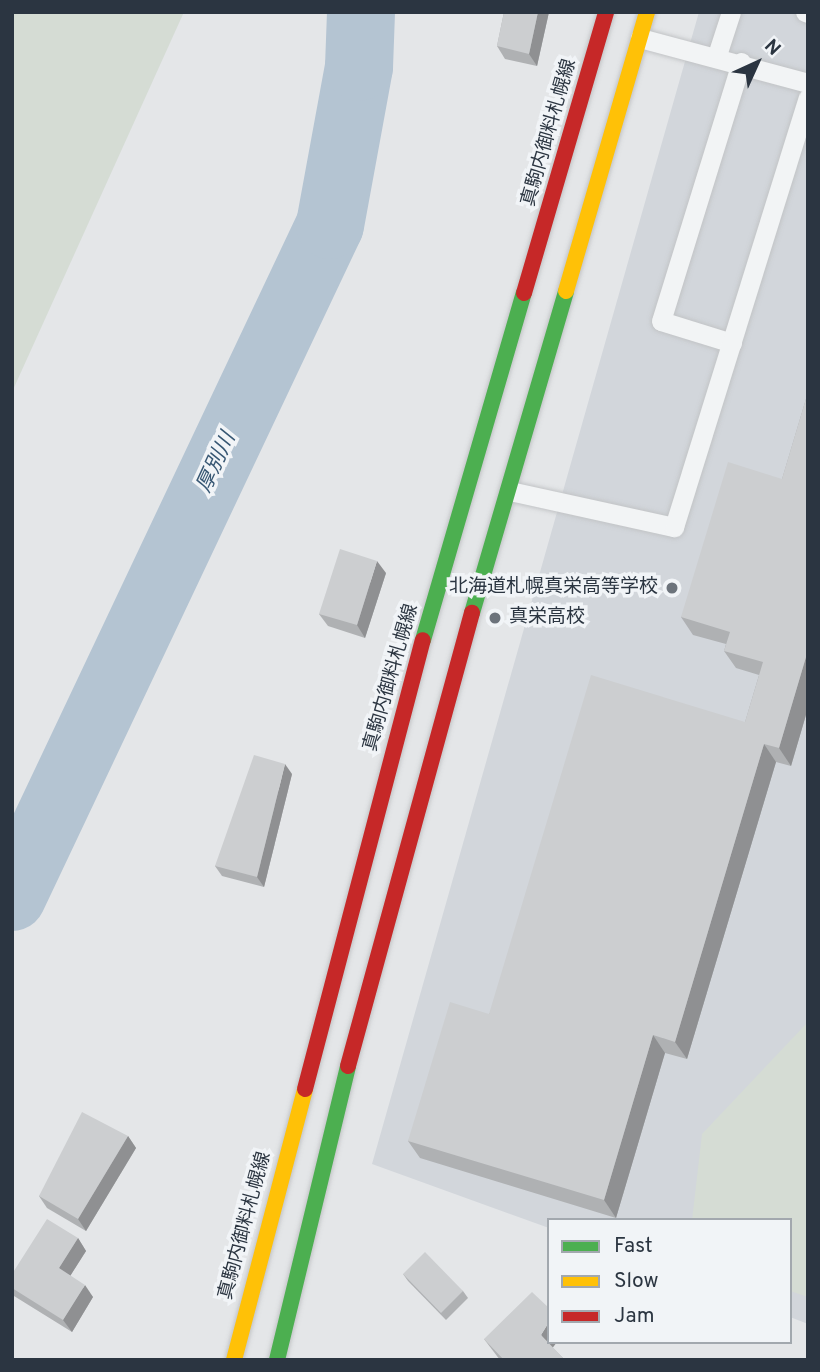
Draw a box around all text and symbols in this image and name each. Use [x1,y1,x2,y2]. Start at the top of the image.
north arrow [722,28,792,98]
text: N [759,35,785,61]
street label: 真駒内御料札幌線 [518,57,582,209]
water label: 厚別川 [192,429,242,497]
place label: 北海道札幌真栄高等学校 [449,577,658,599]
marker: 北海道札幌真栄高等学校 [664,580,680,596]
street label: 真駒内御料札幌線 [360,602,424,754]
place label: 真栄高校 [509,607,585,629]
marker: 真栄高校 [487,610,503,626]
street label: 真駒内御料札幌線 [215,1150,277,1302]
legend [547,1218,792,1344]
text: Fast [614,1233,653,1260]
text: Slow [614,1268,659,1295]
text: Jam [614,1303,655,1330]

